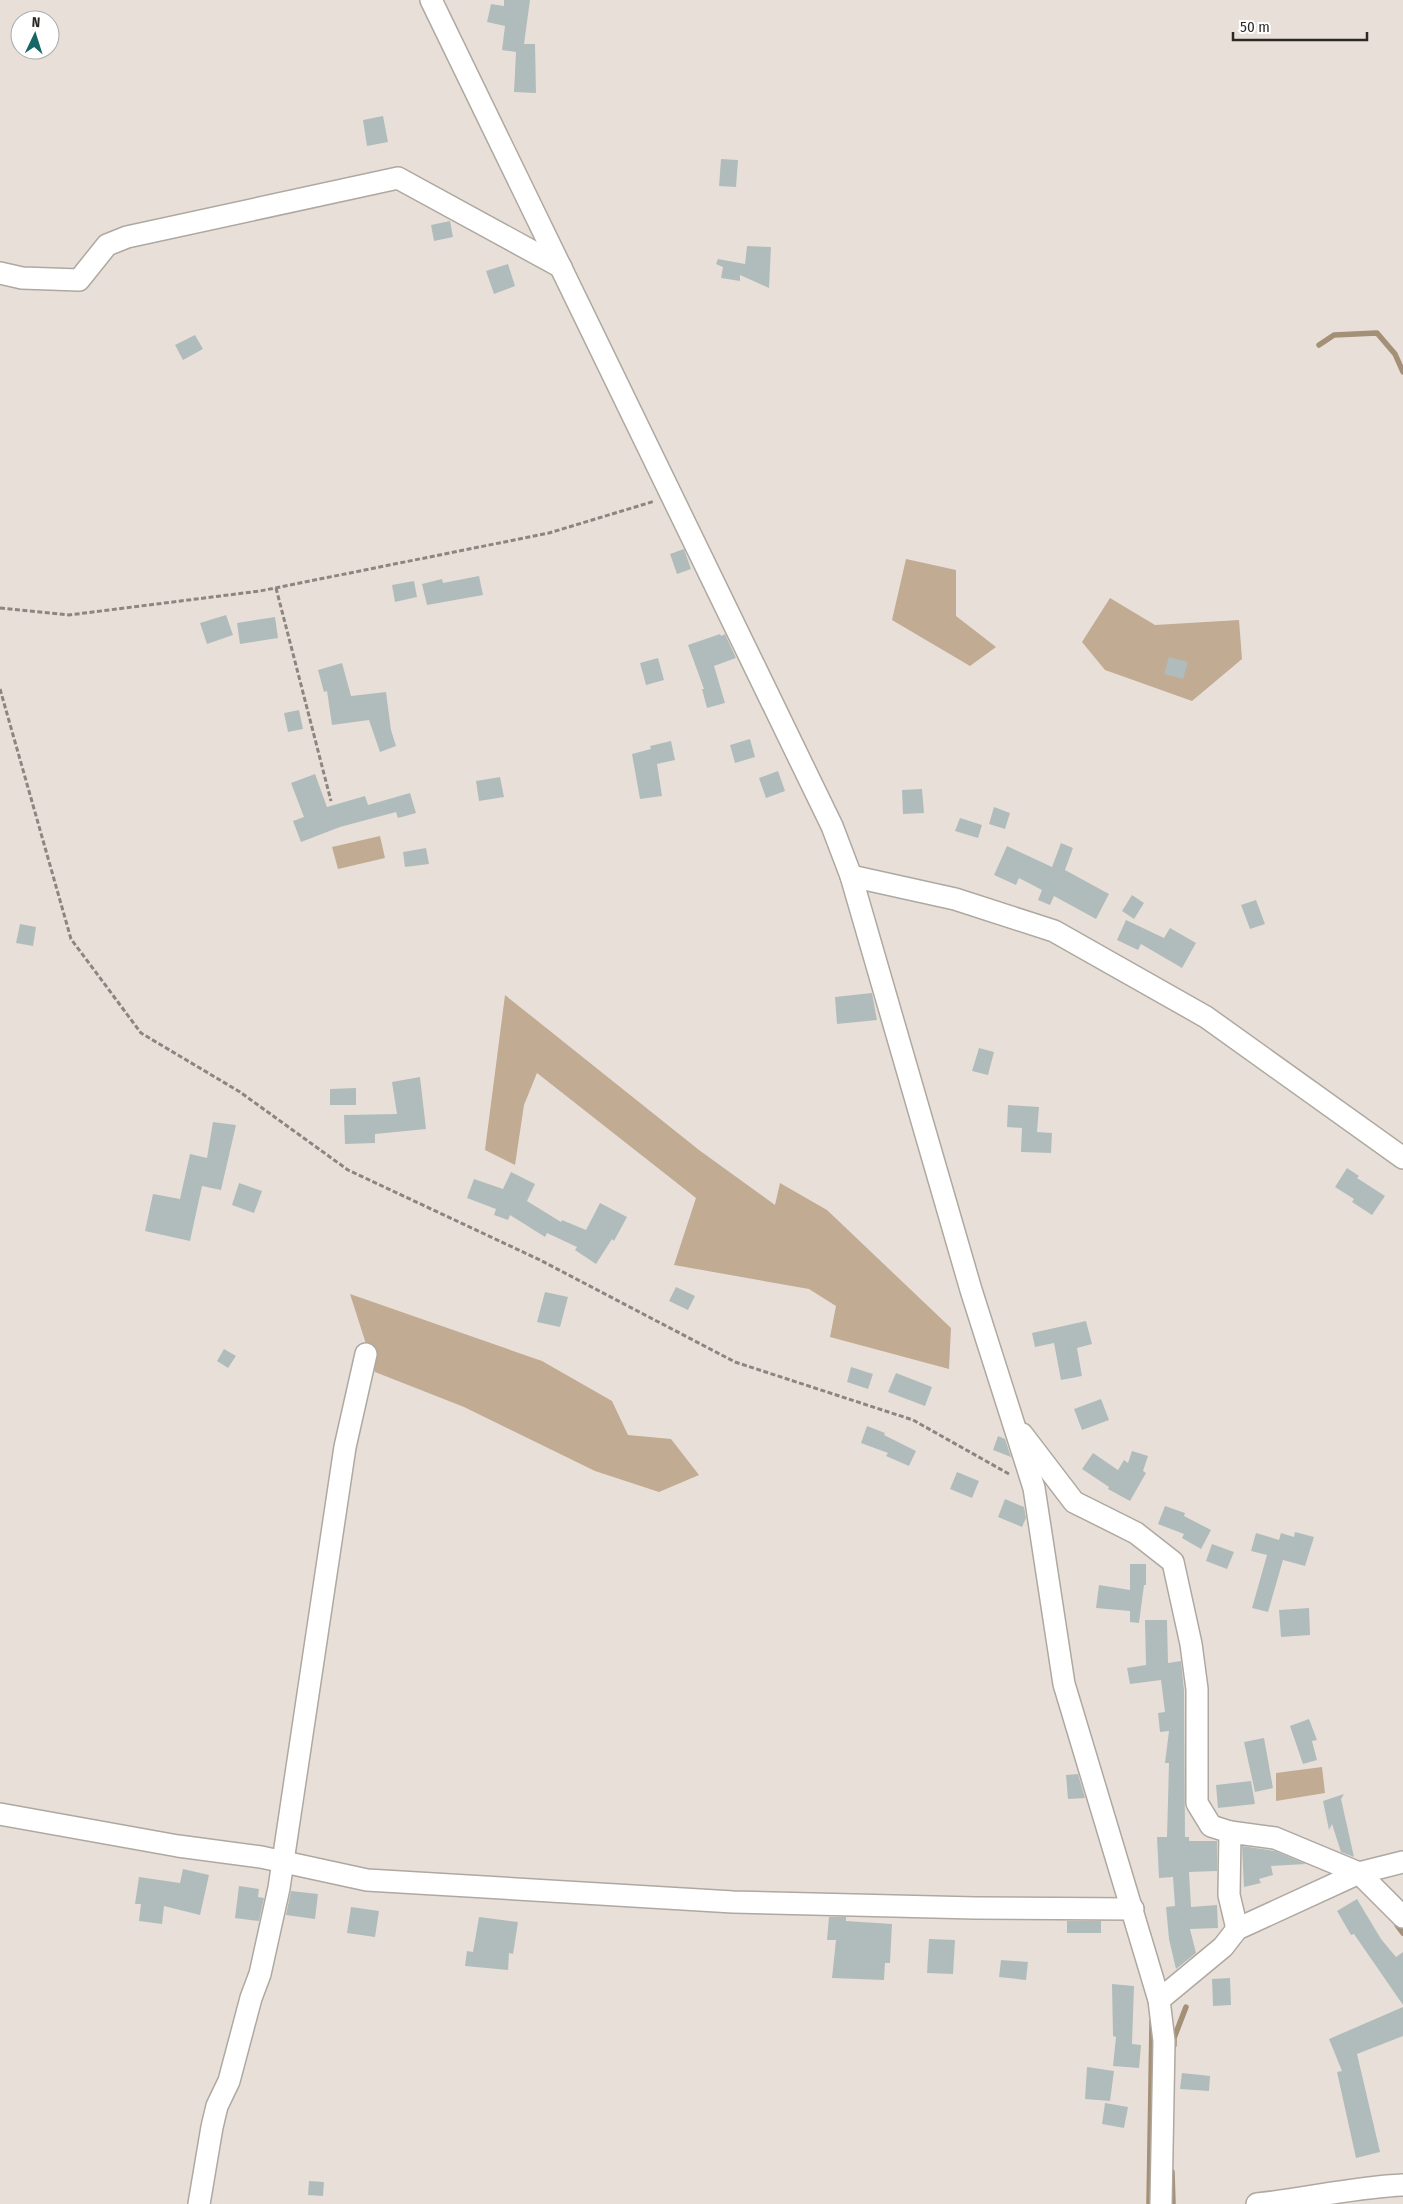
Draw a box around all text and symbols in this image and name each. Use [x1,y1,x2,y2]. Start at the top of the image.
north arrow [10,10,60,60]
scale bar [1233,10,1367,42]
text: N [31,14,41,31]
text: 50 m [1240,18,1270,36]

